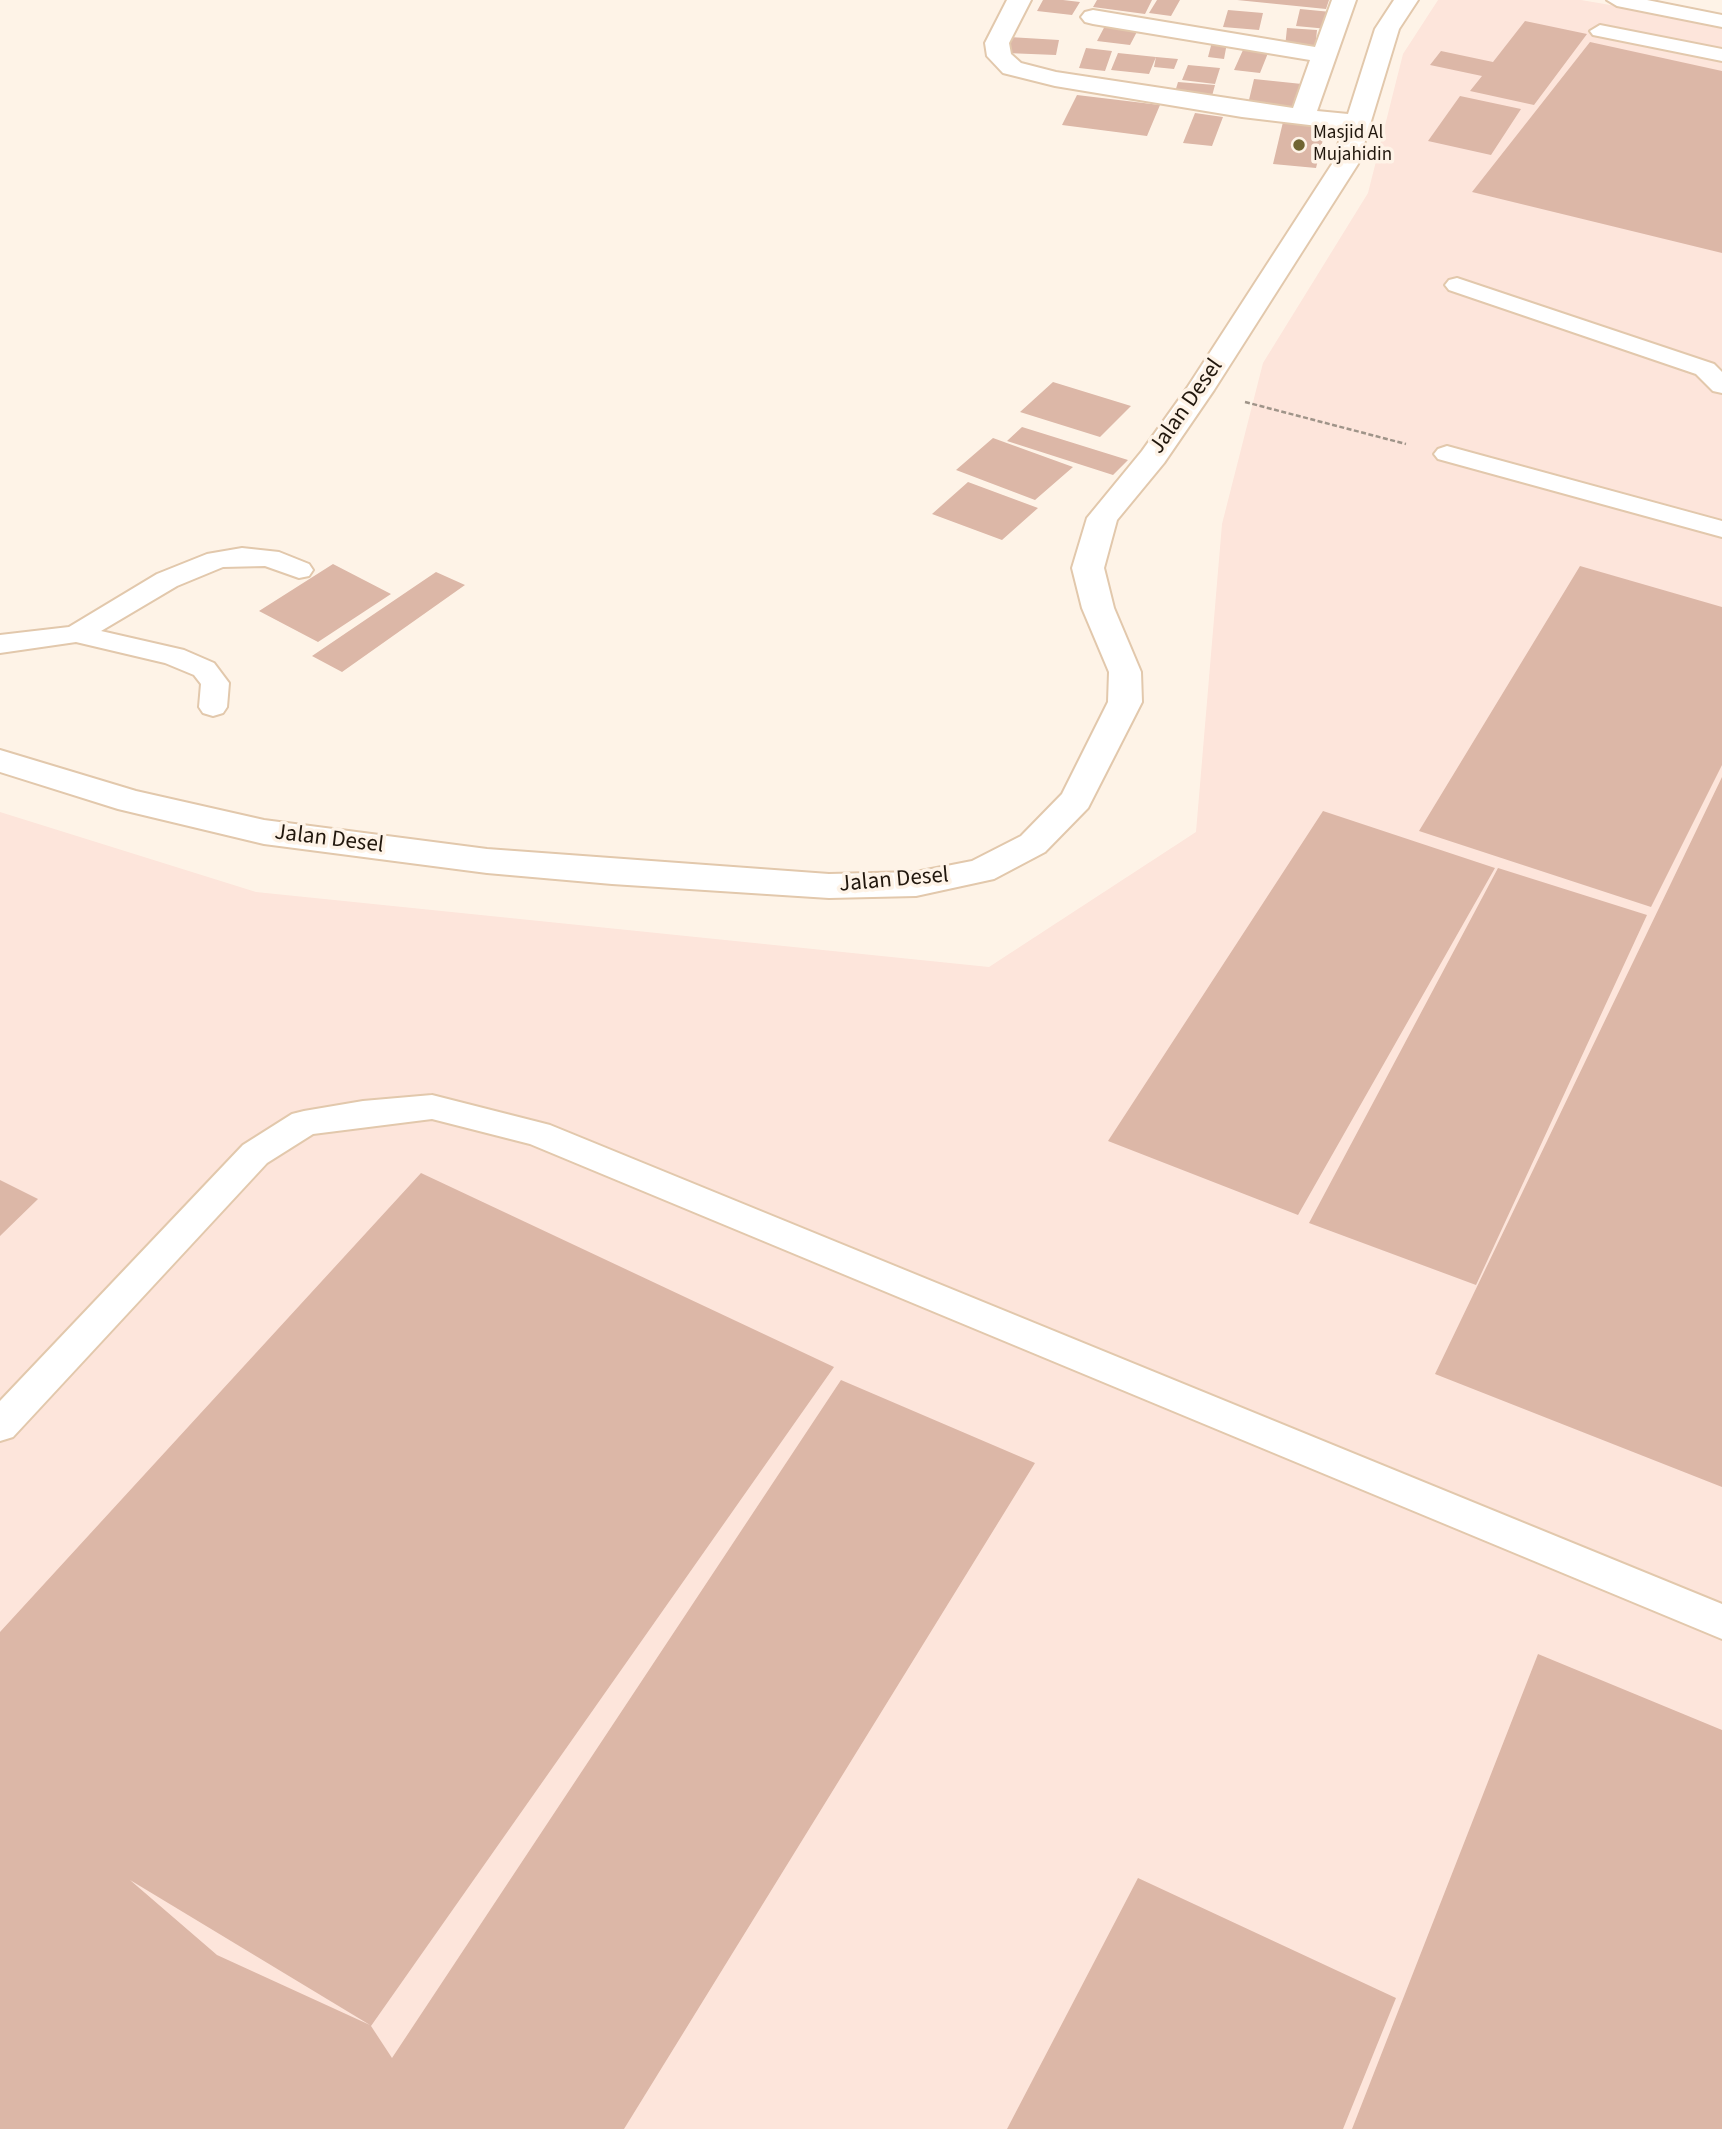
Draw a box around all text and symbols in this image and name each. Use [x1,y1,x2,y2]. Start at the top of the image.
place label: Masjid Al Mujahidin [1313,123,1392,167]
marker: Masjid Al Mujahidin [1291,137,1307,153]
street label: Jalan Desel [1144,354,1230,460]
street label: Jalan Desel [273,820,385,860]
street label: Jalan Desel [838,862,950,900]

